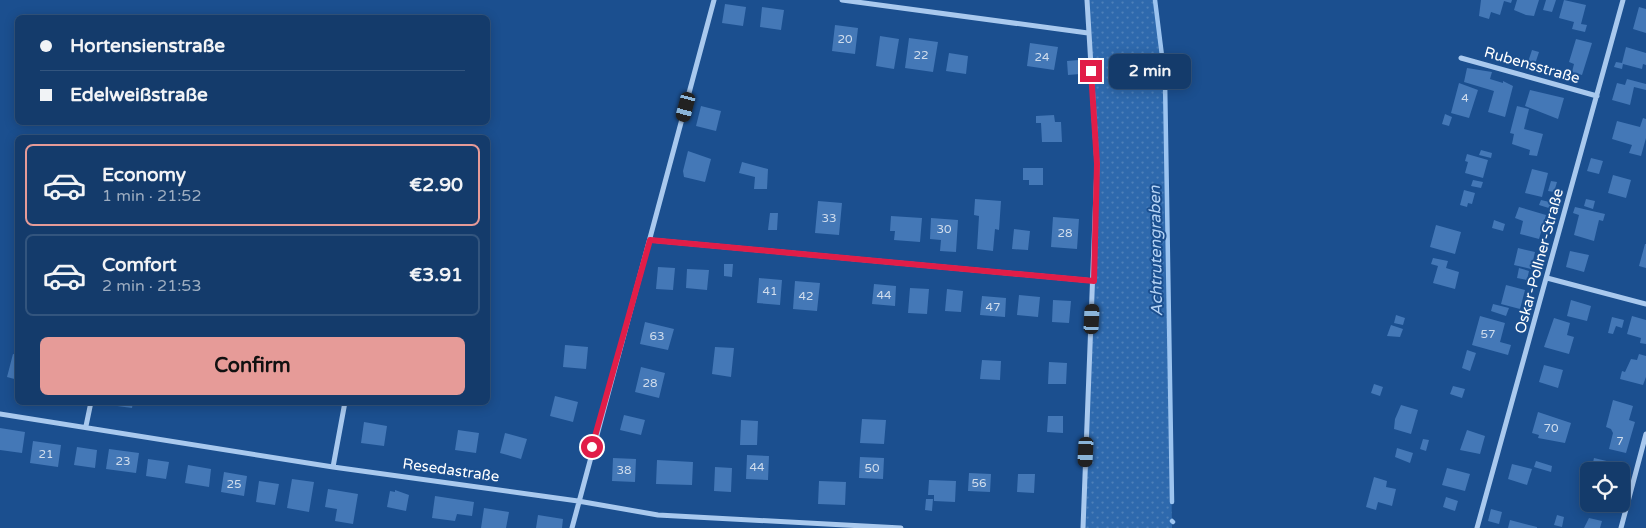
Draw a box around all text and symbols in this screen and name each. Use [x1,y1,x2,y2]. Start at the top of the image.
house number: 20 [837,32,853,46]
text: Hortensienstraße [70,35,225,57]
street label: Rubensstraße [1482,43,1582,87]
house number: 22 [913,48,929,62]
house number: 24 [1034,50,1050,64]
callout: 2 min [1108,54,1191,88]
route end [1080,60,1102,82]
text: 2 min [1129,61,1171,81]
text: Edelweißstraße [70,84,208,106]
car [674,91,697,123]
house number: 4 [1461,91,1469,105]
icon: car [42,163,87,208]
text: Economy [102,164,186,186]
text: €2.90 [409,174,463,196]
water label: Achtrutengraben [1145,184,1167,317]
text: 1 min · 21:52 [102,186,201,206]
street label: Oskar-Pollner-Straße [1511,186,1567,336]
house number: 33 [821,211,837,225]
house number: 30 [936,222,952,236]
house number: 28 [1057,226,1073,240]
icon: car [42,253,87,298]
text: Comfort [102,254,176,276]
text: €3.91 [409,264,463,286]
text: 2 min · 21:53 [102,276,201,296]
house number: 41 [762,284,778,298]
house number: 44 [876,288,892,302]
house number: 42 [798,289,814,303]
house number: 47 [985,300,1001,314]
car [1083,304,1100,334]
house number: 57 [1480,327,1496,341]
house number: 63 [649,329,665,343]
button: Confirm [40,337,465,395]
house number: 28 [642,376,658,390]
house number: 70 [1543,421,1559,435]
house number: 7 [1616,434,1624,448]
route start [581,436,603,458]
car [1077,437,1094,467]
house number: 21 [38,447,54,461]
house number: 23 [115,454,131,468]
street label: Resedastraße [402,454,500,486]
house number: 44 [749,460,765,474]
house number: 50 [864,461,880,475]
map controls [1580,462,1630,512]
button: locate [1580,462,1630,512]
house number: 38 [616,463,632,477]
house number: 56 [971,476,987,490]
house number: 25 [226,477,242,491]

